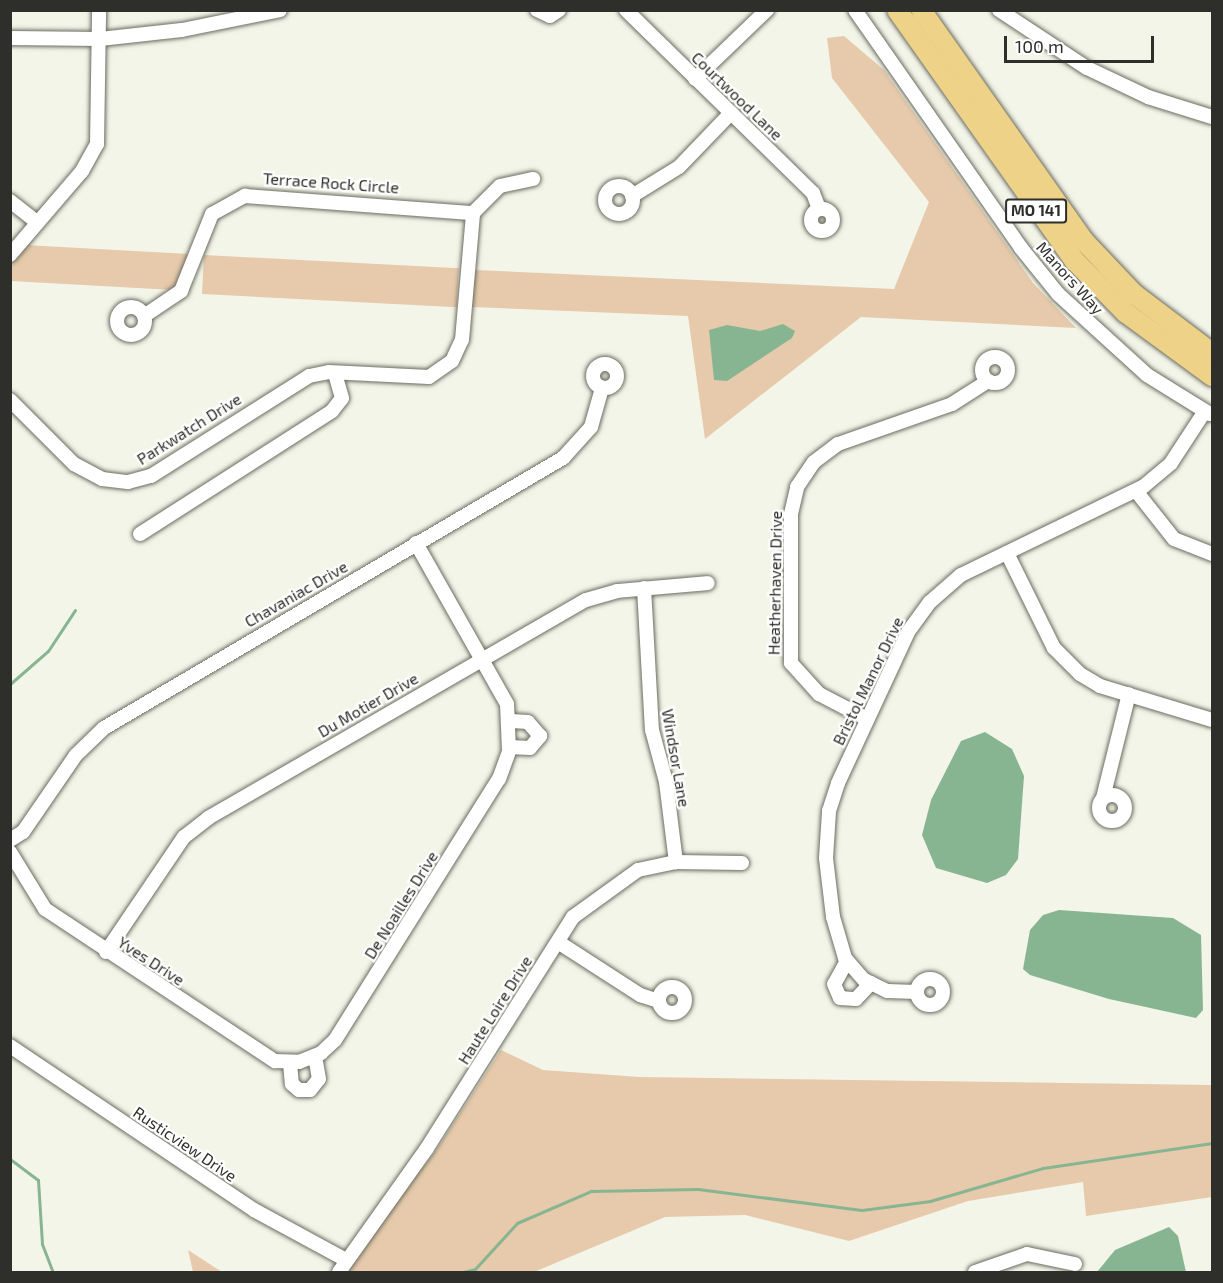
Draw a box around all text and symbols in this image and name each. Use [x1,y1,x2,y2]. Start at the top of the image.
scale bar [1007,24,1157,62]
text: 100 m [1015,35,1064,57]
street label: Courtwood Lane [688,48,786,144]
street label: Terrace Rock Circle [262,169,400,197]
road number: MO 141 [1004,199,1068,223]
street label: Manors Way [1032,238,1108,318]
street label: Parkwatch Drive [133,389,245,469]
street label: Heatherhaven Drive [764,511,786,655]
street label: Chavaniac Drive [241,557,351,631]
street label: Bristol Manor Drive [828,613,908,749]
street label: Du Motier Drive [314,668,422,742]
street label: Windsor Lane [658,707,694,809]
street label: De Noailles Drive [360,847,442,963]
street label: Yves Drive [114,932,188,990]
street label: Haute Loire Drive [454,952,536,1068]
street label: Rusticview Drive [130,1102,240,1186]

